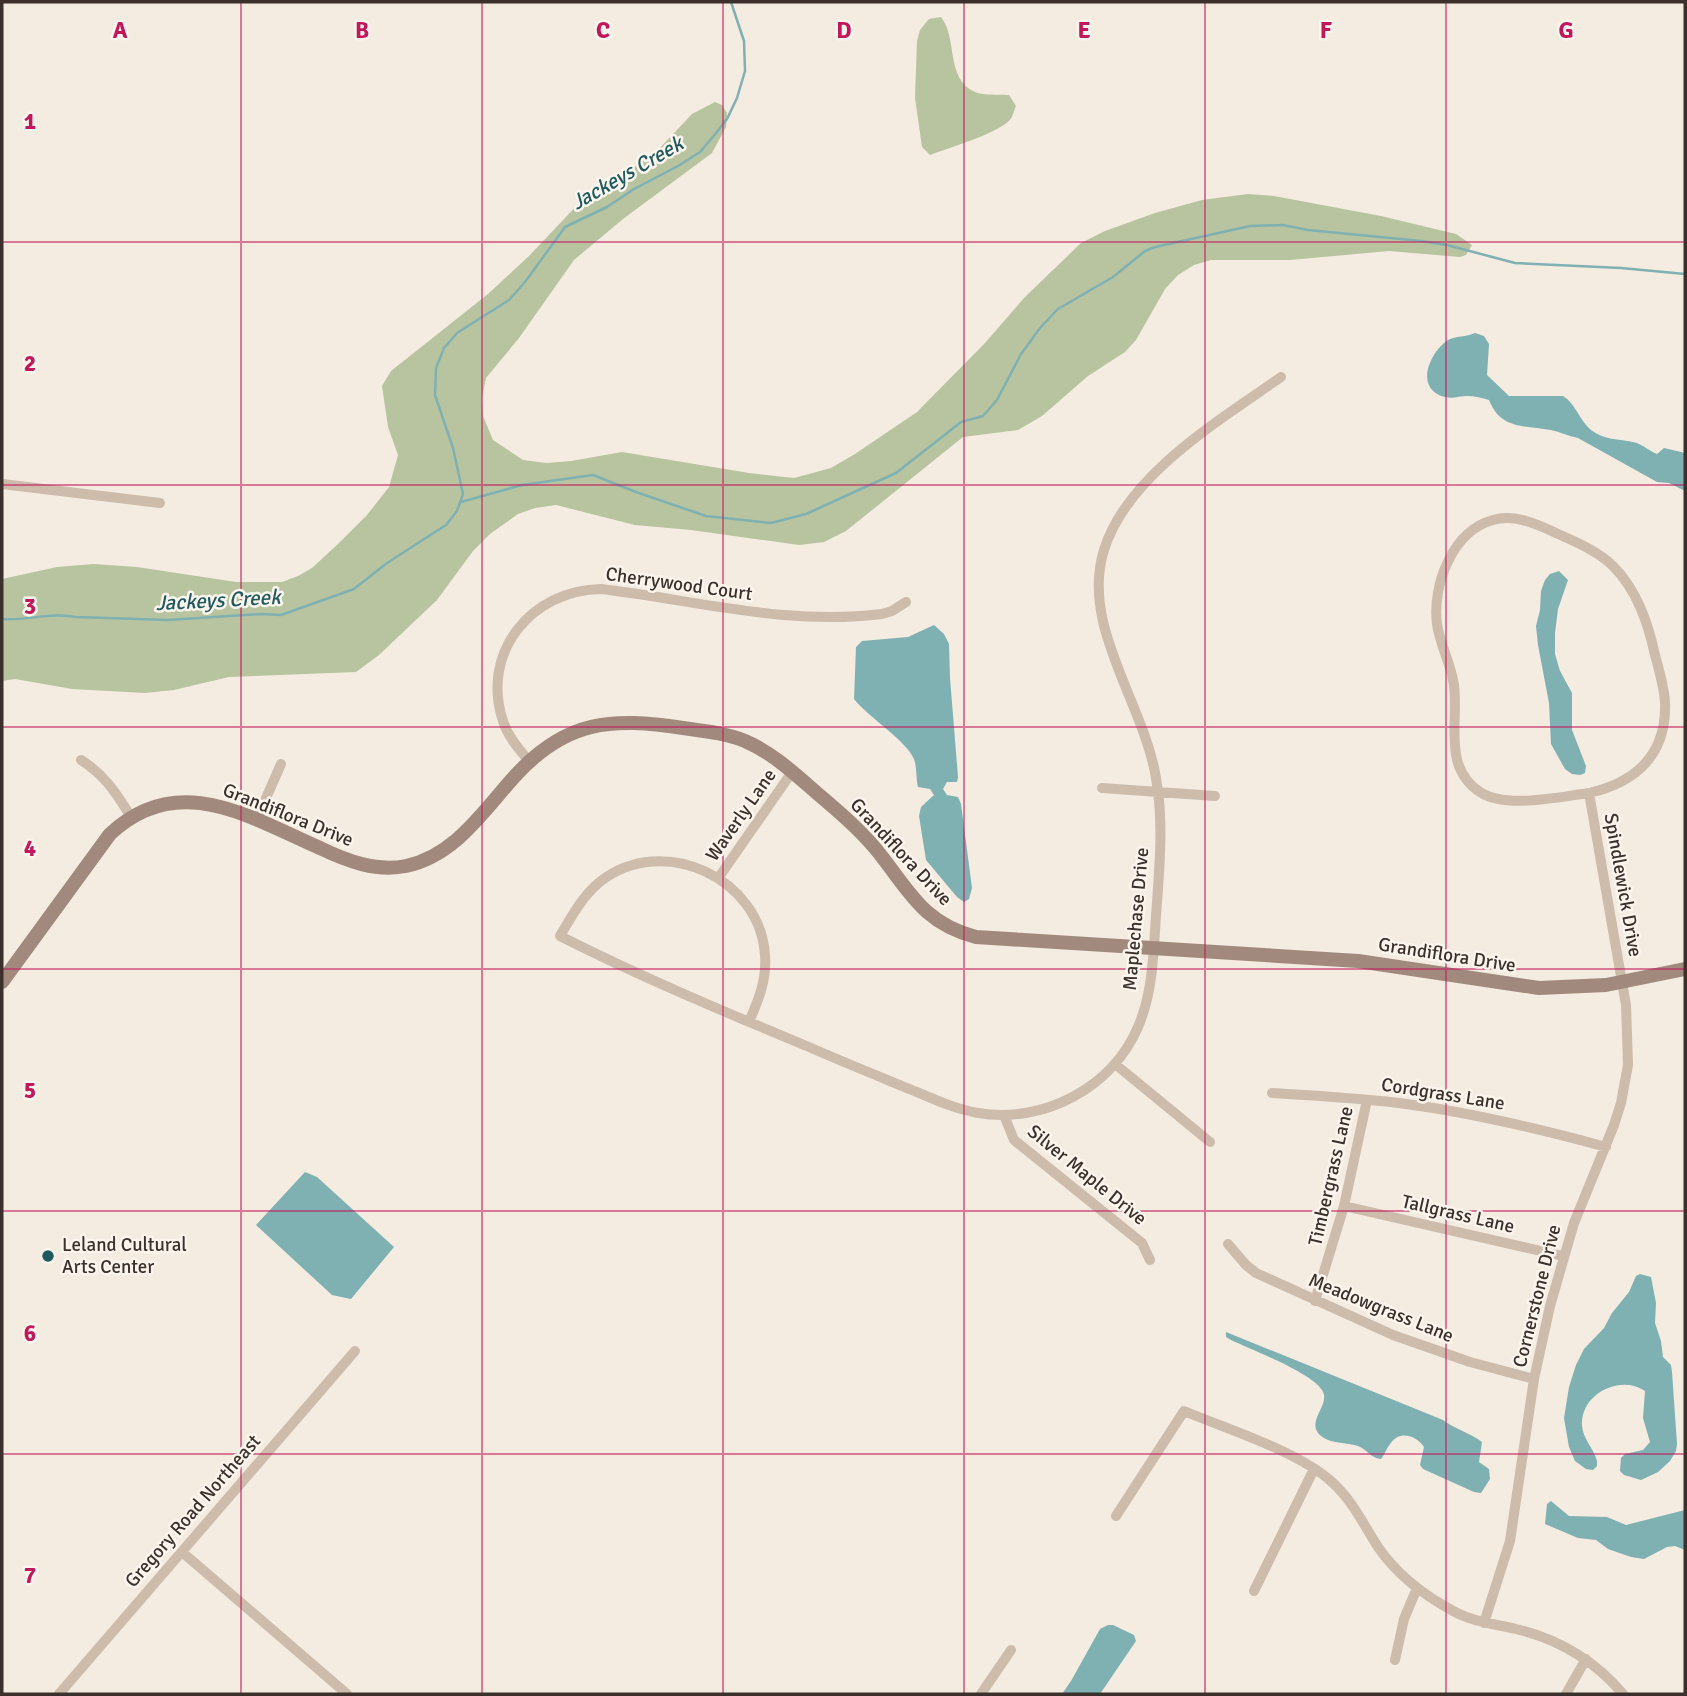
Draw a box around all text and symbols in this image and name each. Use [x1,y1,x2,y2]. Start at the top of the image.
text: A [113,16,128,45]
text: B [355,16,369,45]
text: C [596,16,610,45]
text: D [836,16,852,45]
text: E [1077,16,1091,45]
text: F [1320,16,1332,45]
text: G [1558,16,1574,45]
text: 1 [24,107,36,136]
water label: Jackeys Creek [566,129,690,215]
text: 2 [24,349,36,378]
street label: Cherrywood Court [604,562,754,606]
water label: Jackeys Creek [155,584,284,616]
text: 3 [24,592,36,621]
street label: Waverly Lane [700,764,782,866]
street label: Grandiflora Drive [219,778,357,852]
street label: Grandiflora Drive [845,793,957,911]
street label: Spindlewick Drive [1599,811,1647,959]
text: 4 [24,834,36,863]
street label: Maplechase Drive [1118,847,1154,991]
street label: Grandiflora Drive [1377,932,1517,978]
street label: Cordgrass Lane [1380,1072,1506,1116]
text: 5 [24,1076,36,1105]
street label: Timbergrass Lane [1303,1104,1359,1248]
street label: Silver Maple Drive [1022,1119,1152,1231]
street label: Tallgrass Lane [1399,1189,1517,1239]
street label: Cornerstone Drive [1508,1222,1566,1370]
place label: Leland Cultural Arts Center [62,1233,187,1279]
marker: Leland Cultural Arts Center [40,1248,56,1264]
street label: Meadowgrass Lane [1305,1268,1457,1348]
text: 6 [24,1319,36,1348]
street label: Gregory Road Northeast [120,1429,266,1592]
text: 7 [24,1561,36,1590]

